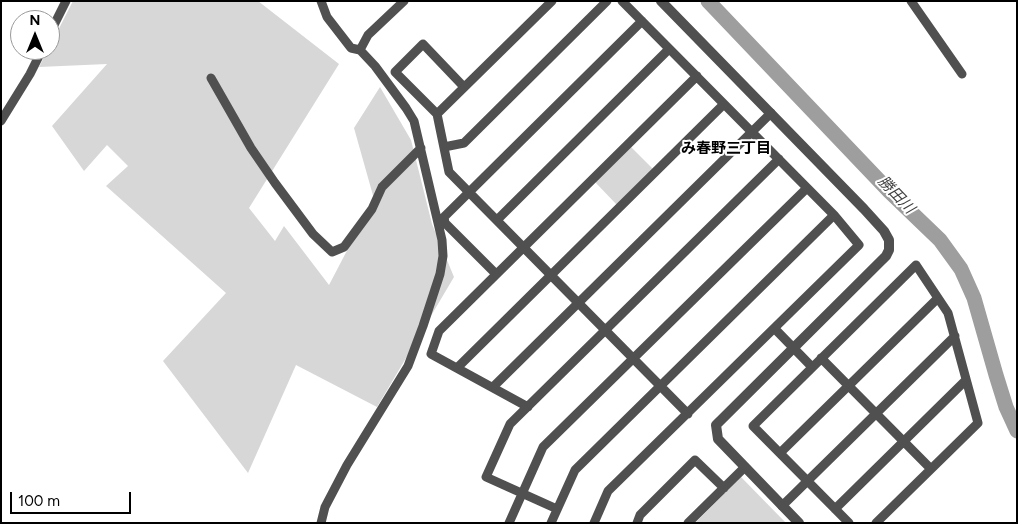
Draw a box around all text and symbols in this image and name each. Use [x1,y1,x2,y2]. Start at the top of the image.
north arrow [10,10,60,60]
text: N [30,12,40,29]
district label: み春野三丁目 [681,140,771,158]
water label: 勝田川 [874,173,918,217]
scale bar [12,482,134,514]
text: 100 m [18,492,60,510]

